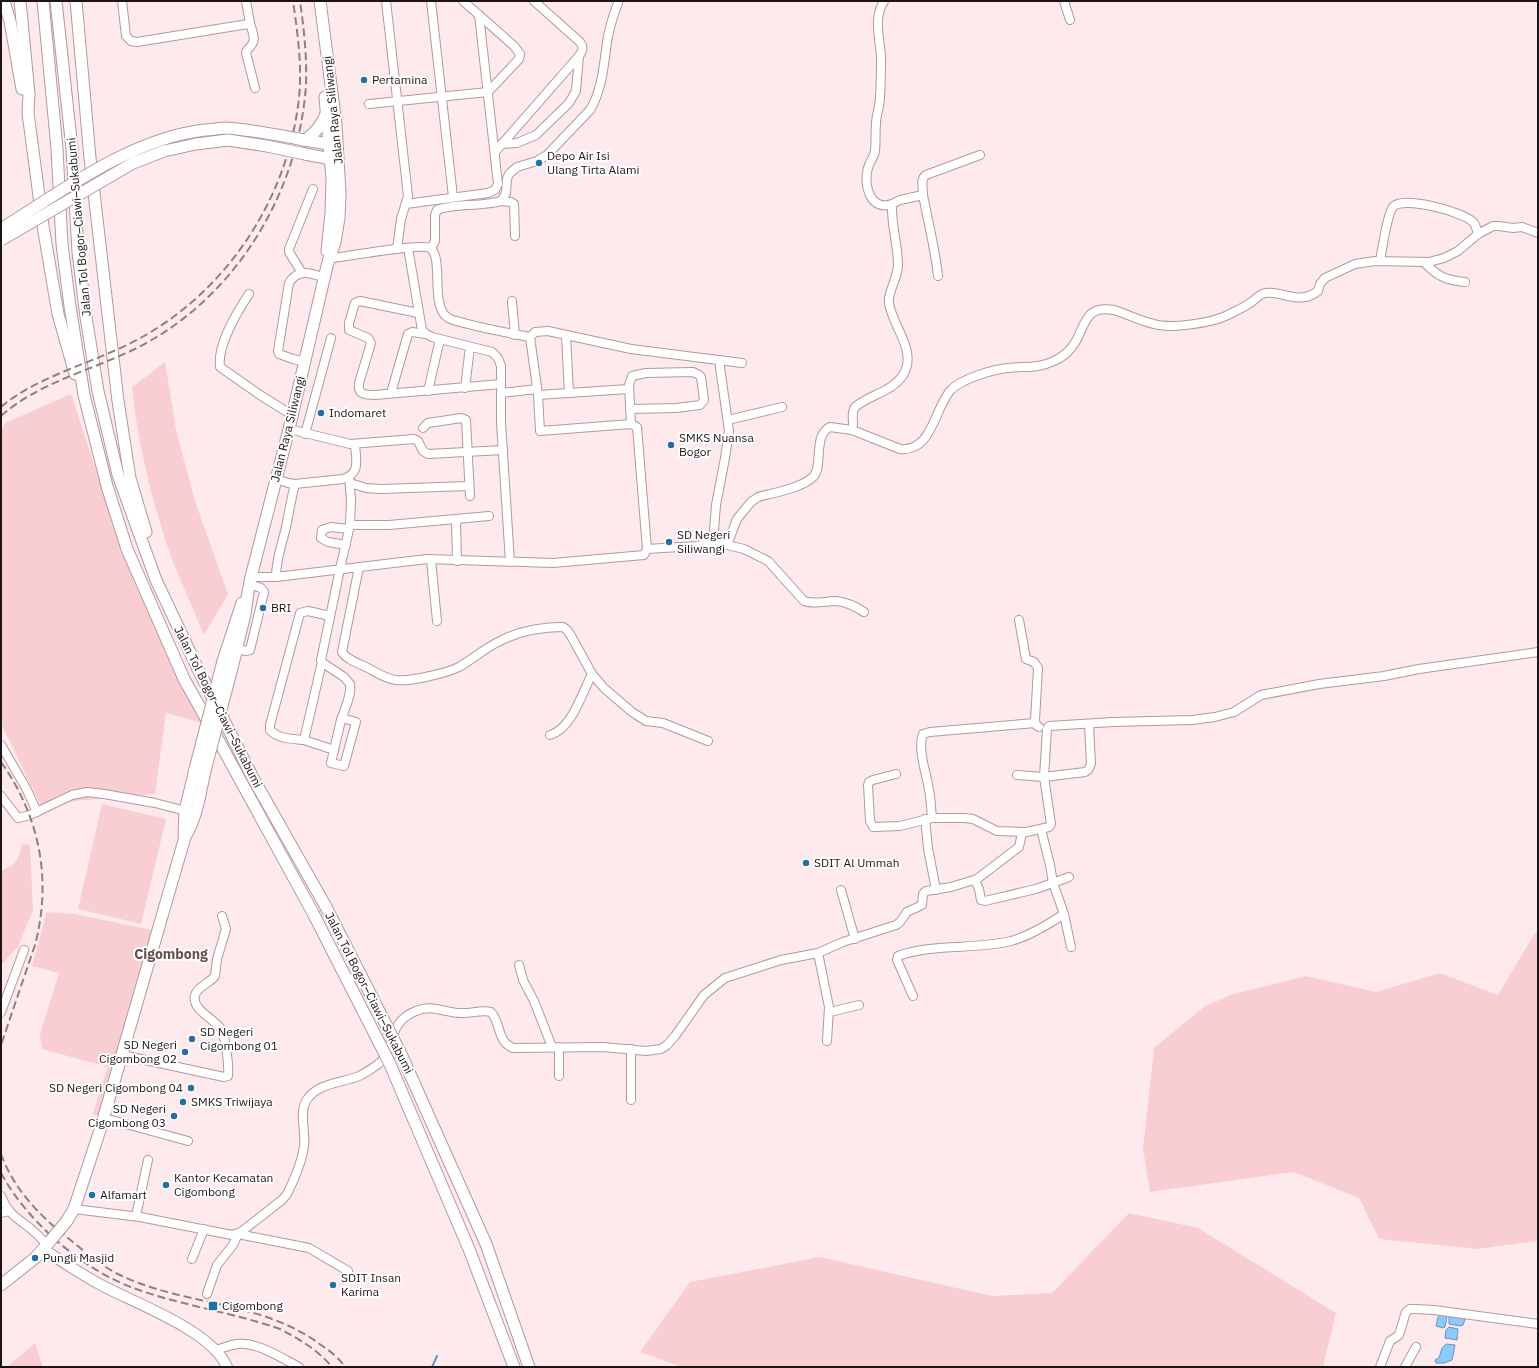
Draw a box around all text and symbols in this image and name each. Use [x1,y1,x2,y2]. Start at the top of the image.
street label: Jalan Raya Siliwangi [319,55,346,165]
place label: Pertamina [372,72,428,87]
marker: Pertamina [359,75,369,85]
street label: Jalan Tol Bogor–Ciawi–Sukabumi [63,137,94,317]
place label: Depo Air Isi Ulang Tirta Alami [547,148,639,177]
marker: Depo Air Isi Ulang Tirta Alami [534,158,544,168]
street label: Jalan Raya Siliwangi [267,374,308,483]
place label: Indomaret [329,405,386,420]
marker: Indomaret [316,408,326,418]
place label: SMKS Nuansa Bogor [679,430,754,459]
marker: SMKS Nuansa Bogor [666,440,676,450]
place label: SD Negeri Siliwangi [677,527,730,556]
marker: SD Negeri Siliwangi [664,537,674,547]
place label: BRI [271,600,292,615]
marker: BRI [258,603,268,613]
street label: Jalan Tol Bogor–Ciawi–Sukabumi [171,624,266,790]
place label: SDIT Al Ummah [814,855,900,870]
marker: SDIT Al Ummah [801,858,811,868]
street label: Jalan Tol Bogor–Ciawi–Sukabumi [322,910,417,1076]
district label: Cigombong [134,945,208,963]
place label: SD Negeri Cigombong 01 [200,1024,278,1053]
marker: SD Negeri Cigombong 01 [187,1034,197,1044]
place label: SD Negeri Cigombong 02 [99,1037,177,1066]
marker: SD Negeri Cigombong 02 [180,1047,190,1057]
place label: SD Negeri Cigombong 04 [49,1080,183,1095]
marker: SD Negeri Cigombong 04 [186,1083,196,1093]
place label: SMKS Triwijaya [191,1094,273,1109]
marker: SMKS Triwijaya [178,1097,188,1107]
place label: SD Negeri Cigombong 03 [88,1101,166,1130]
marker: SD Negeri Cigombong 03 [169,1111,179,1121]
place label: Kantor Kecamatan Cigombong [174,1170,273,1199]
marker: Kantor Kecamatan Cigombong [161,1180,171,1190]
place label: Alfamart [100,1187,147,1202]
marker: Alfamart [87,1190,97,1200]
place label: Pungli Masjid [43,1250,114,1265]
marker: Pungli Masjid [30,1253,40,1263]
place label: SDIT Insan Karima [341,1270,401,1299]
marker: SDIT Insan Karima [328,1280,338,1290]
place label: Cigombong [222,1298,283,1313]
marker: Cigombong [207,1300,219,1312]

